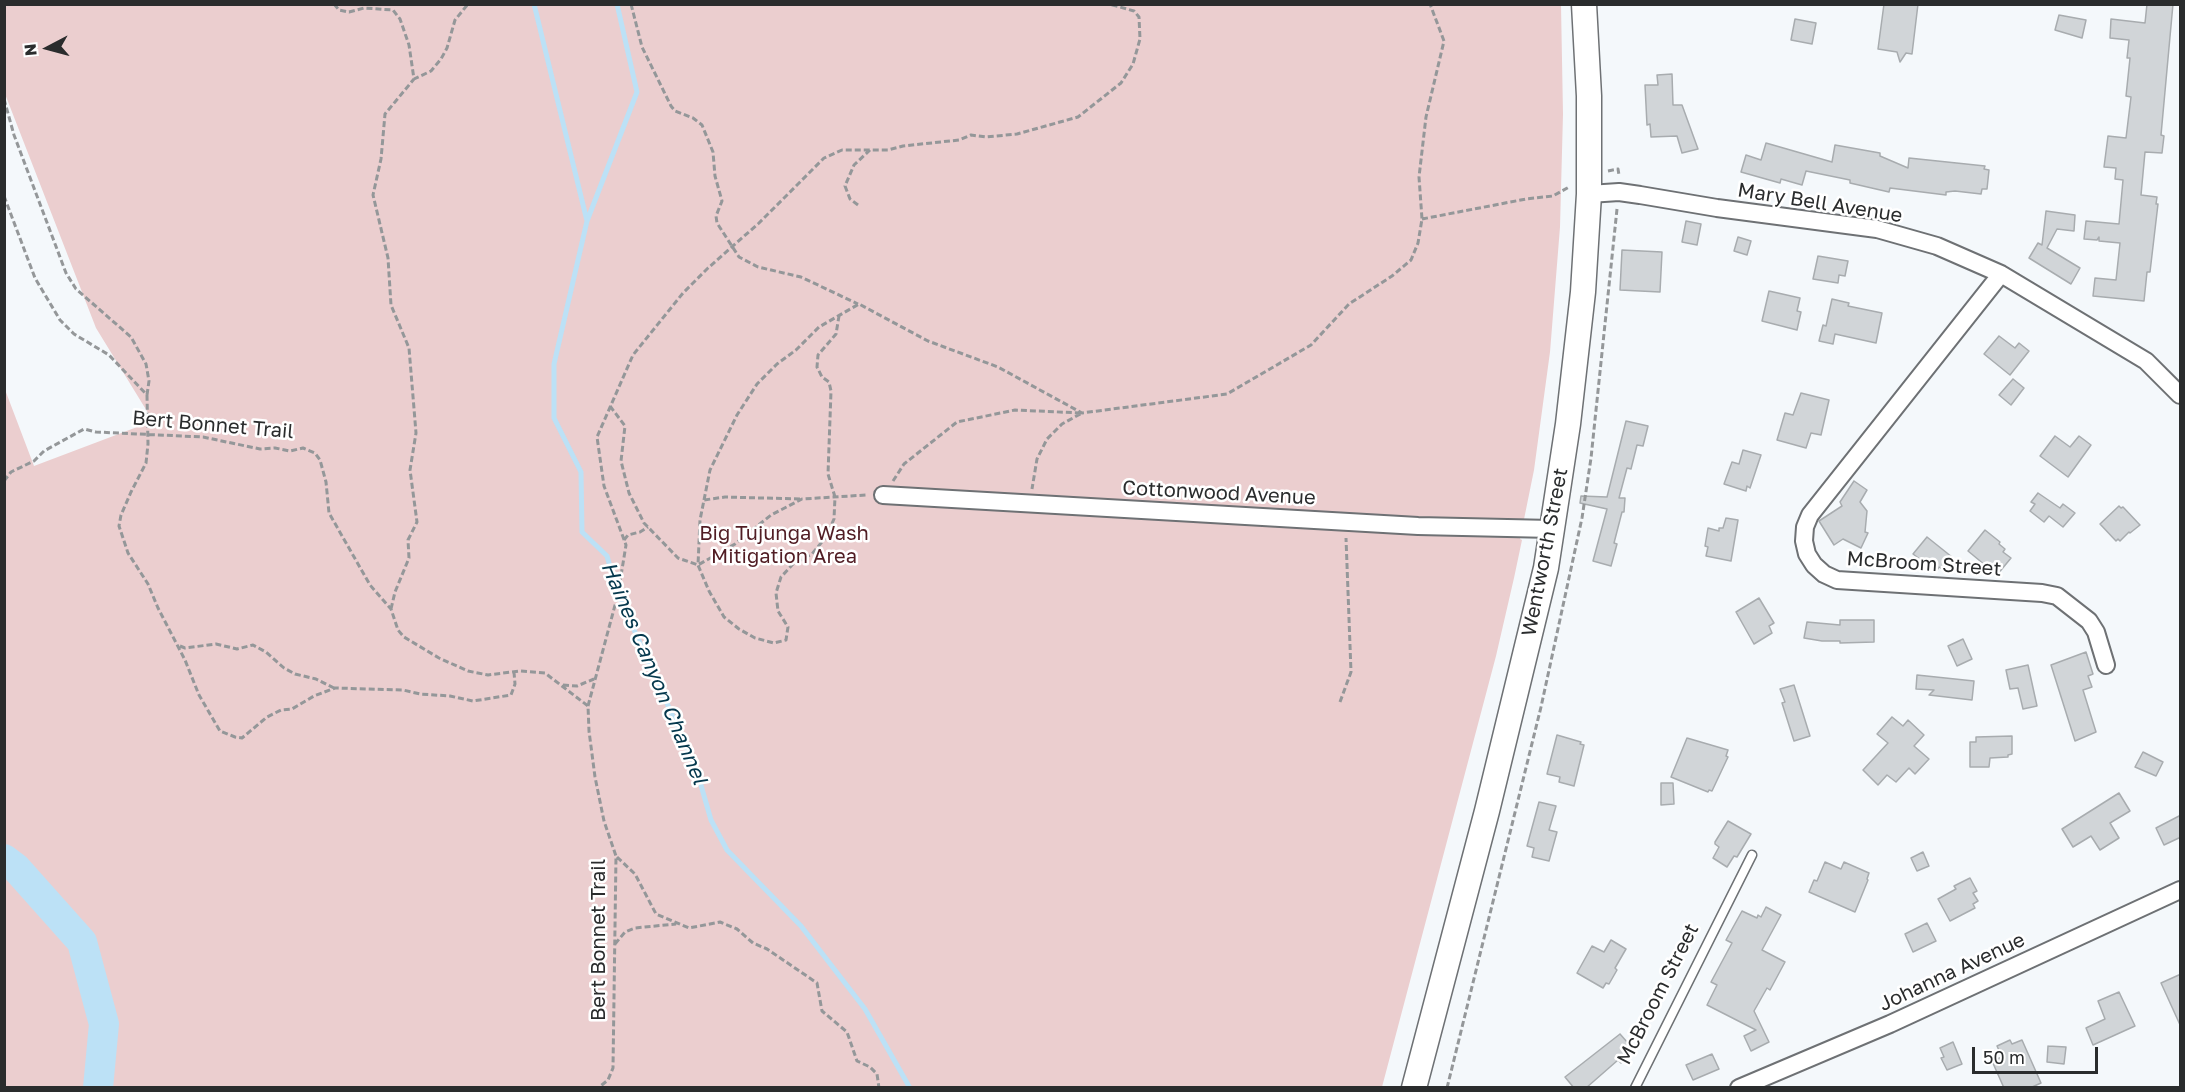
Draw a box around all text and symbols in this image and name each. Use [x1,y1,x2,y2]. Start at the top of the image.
north arrow [18,18,78,78]
text: N [20,43,41,57]
street label: Mary Bell Avenue [1736,178,1904,228]
street label: Bert Bonnet Trail [131,406,295,444]
street label: Wentworth Street [1517,466,1573,638]
street label: Cottonwood Avenue [1122,476,1316,510]
park label: Big Tujunga Wash Mitigation Area [699,522,869,569]
street label: McBroom Street [1846,547,2002,581]
water label: Haines Canyon Channel [596,558,712,788]
street label: Bert Bonnet Trail [587,859,611,1021]
street label: McBroom Street [1612,919,1704,1069]
street label: Johanna Avenue [1875,928,2029,1016]
scale bar [1975,1035,2101,1073]
text: 50 m [1983,1046,2025,1068]

